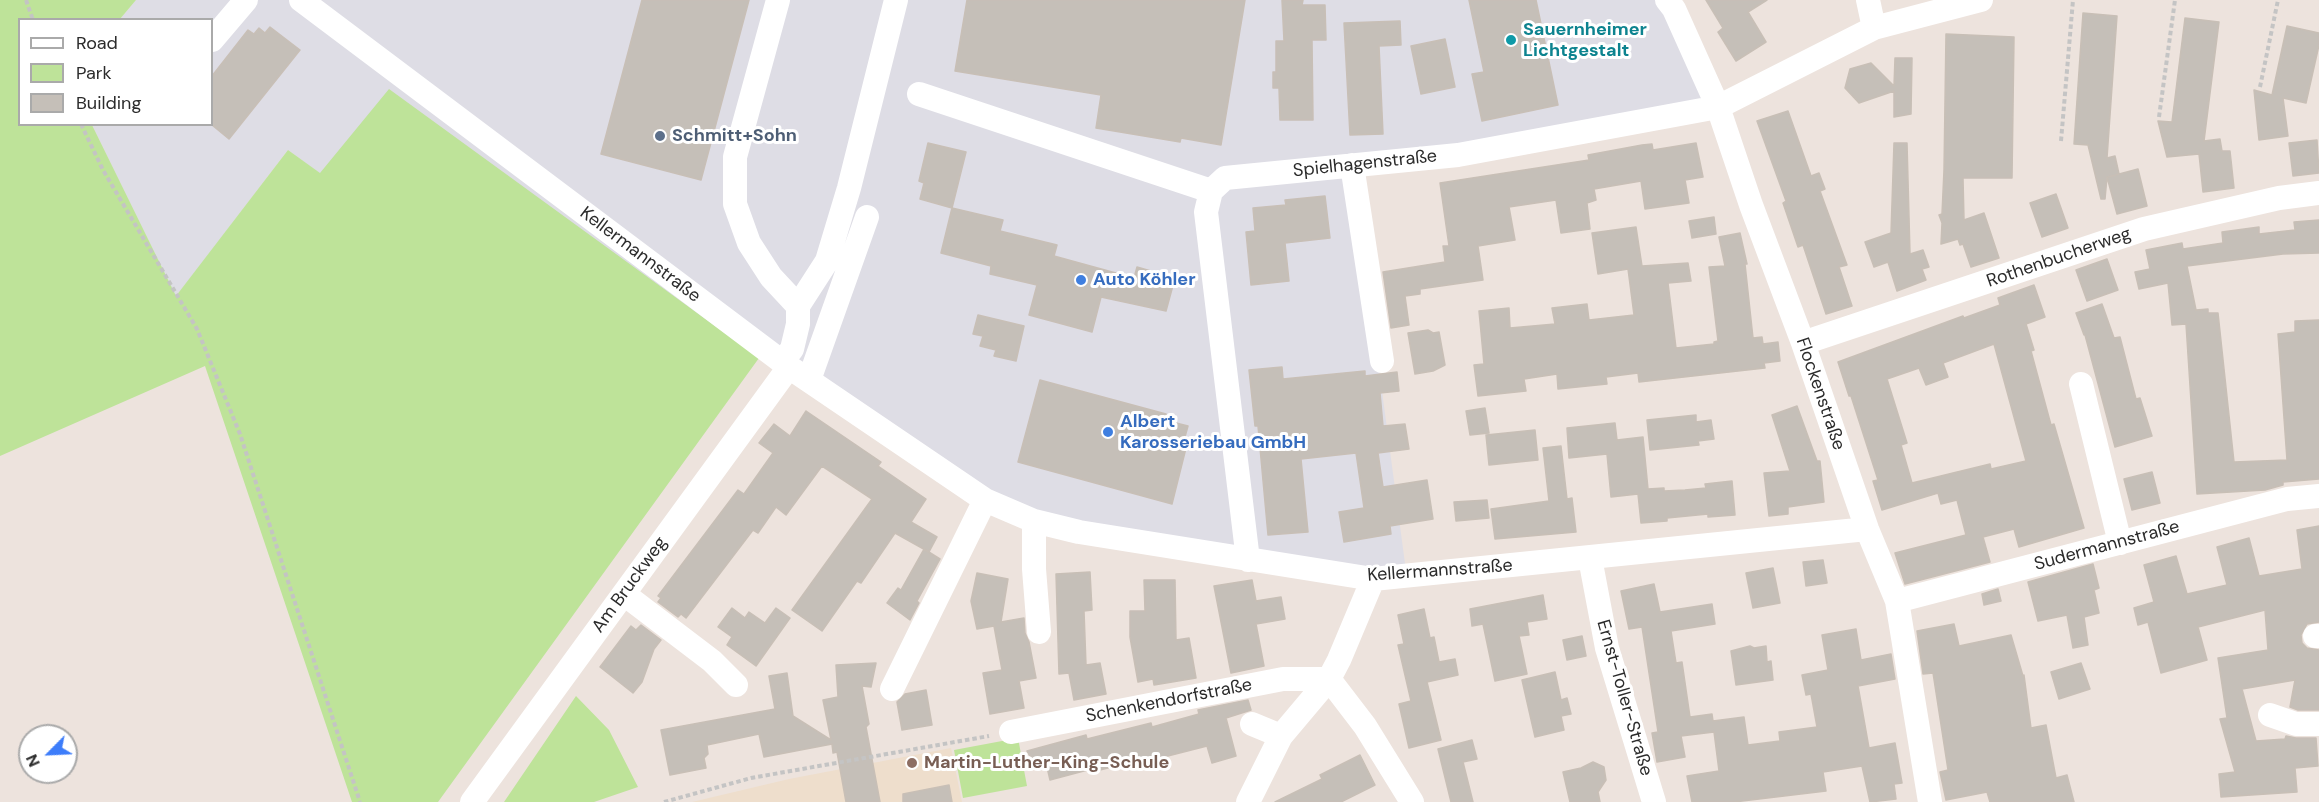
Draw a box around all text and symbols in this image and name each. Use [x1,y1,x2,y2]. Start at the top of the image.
legend [18,18,213,126]
place label: Sauernheimer Lichtgestalt [1523,19,1647,62]
text: Road [76,31,118,55]
marker: Sauernheimer Lichtgestalt [1504,33,1518,47]
text: Park [76,61,112,85]
text: Building [76,91,141,115]
place label: Schmitt+Sohn [672,125,797,147]
marker: Schmitt+Sohn [653,129,667,143]
street label: Spielhagenstraße [1292,146,1438,182]
street label: Kellermannstraße [575,203,705,307]
street label: Rothenbucherweg [1984,223,2134,293]
place label: Auto Köhler [1093,269,1196,291]
marker: Auto Köhler [1074,273,1088,287]
street label: Flockenstraße [1791,335,1849,453]
place label: Albert Karosseriebau GmbH [1120,411,1306,454]
marker: Albert Karosseriebau GmbH [1101,425,1115,439]
street label: Sudermannstraße [2032,516,2182,576]
street label: Am Bruckweg [588,533,672,637]
street label: Kellermannstraße [1367,555,1513,587]
street label: Ernst-Toller-Straße [1591,617,1657,779]
street label: Schenkendorfstraße [1084,674,1254,728]
north arrow [18,724,78,784]
text: N [21,751,45,770]
place label: Martin-Luther-King-Schule [924,752,1169,774]
marker: Martin-Luther-King-Schule [905,756,919,770]

